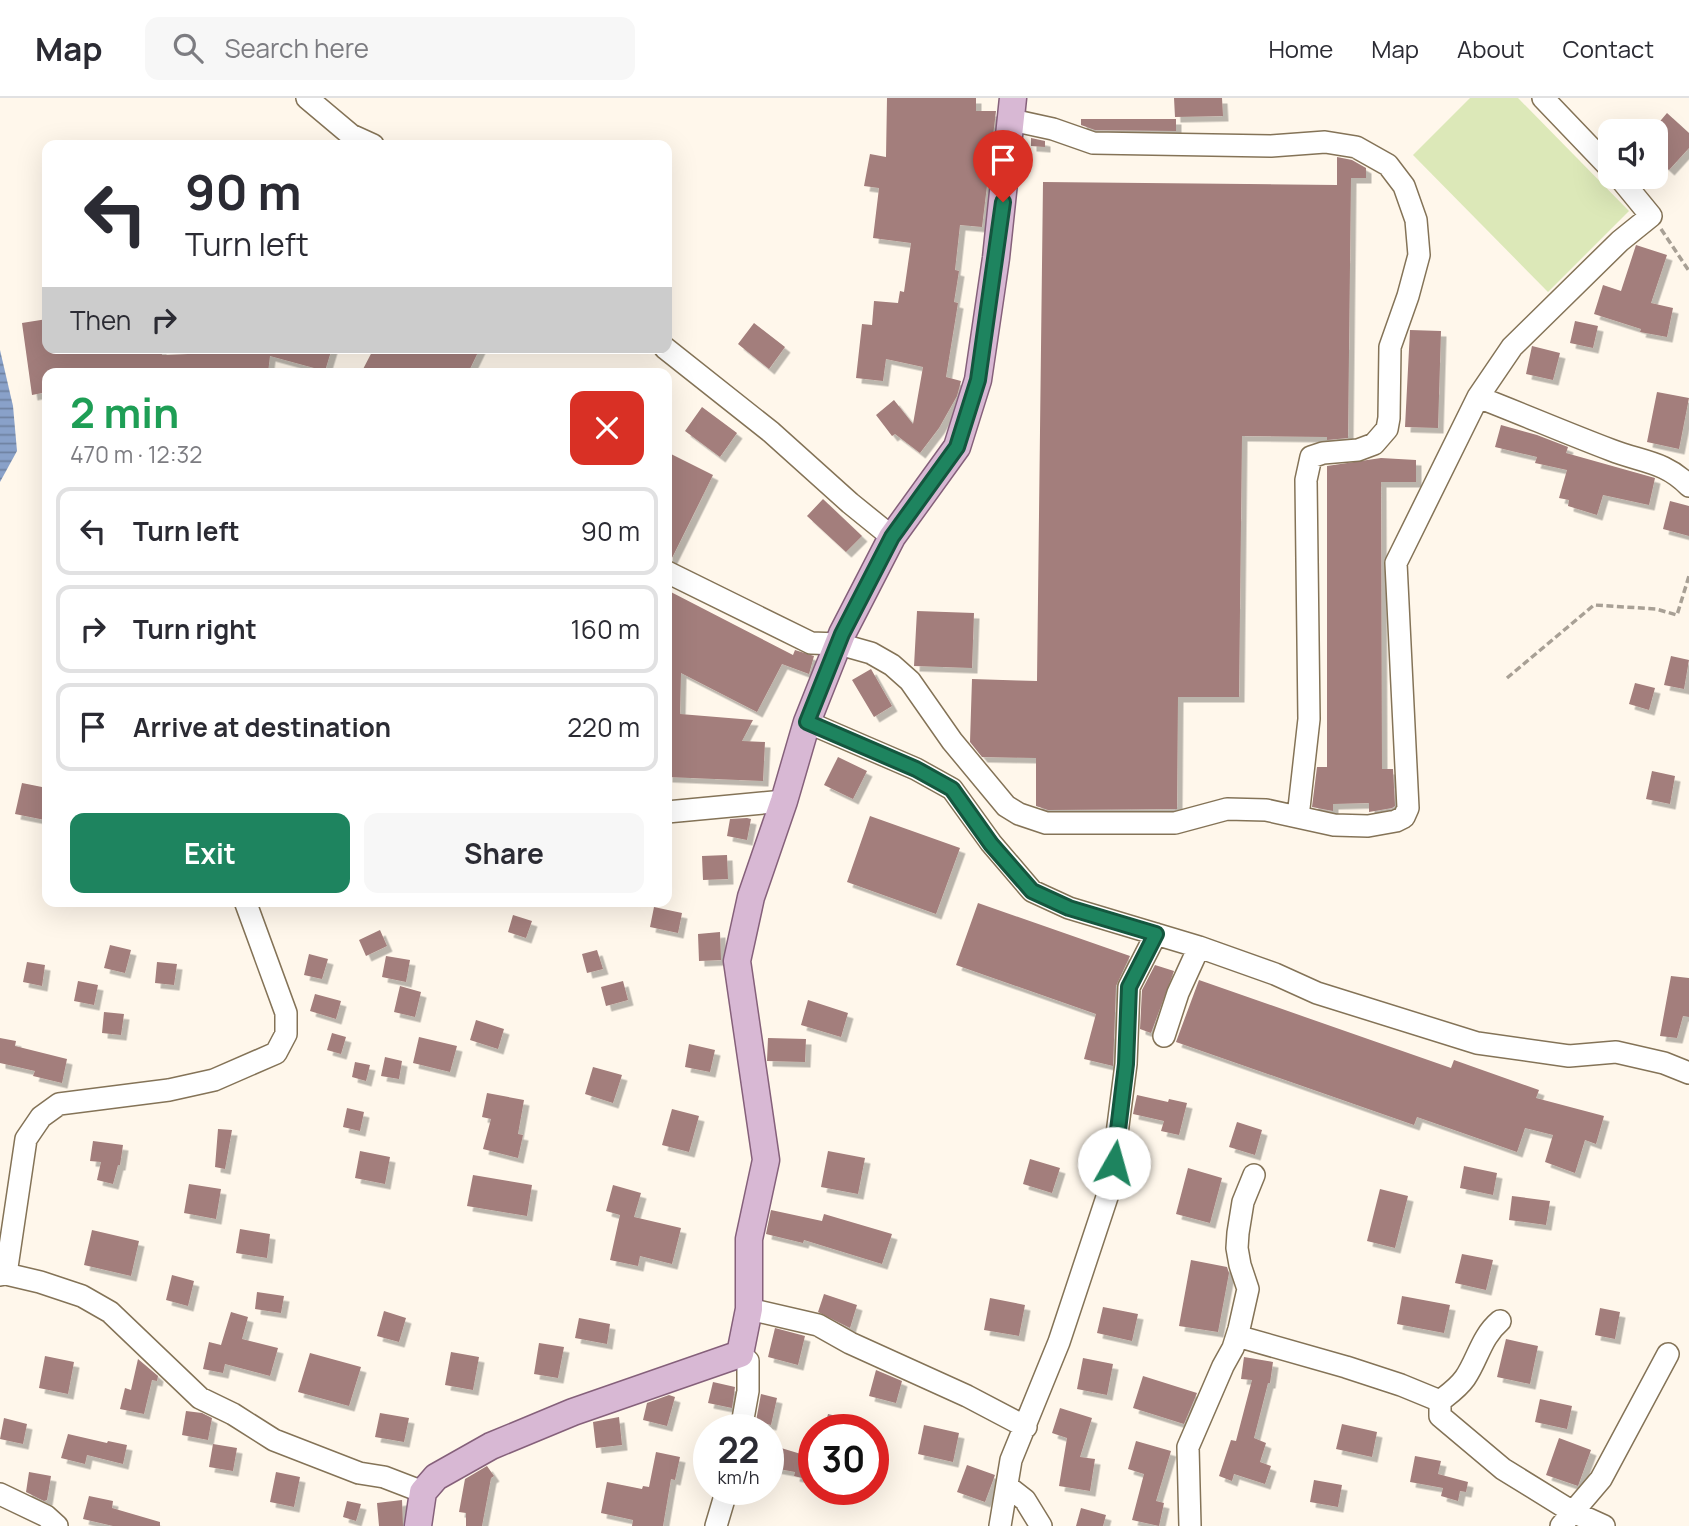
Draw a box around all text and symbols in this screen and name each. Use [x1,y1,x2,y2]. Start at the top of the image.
search box [145,17,635,80]
text: Map [35,26,103,71]
icon: search [169,29,207,67]
text: Search here [225,30,369,66]
text: Home [1268,32,1333,65]
text: Map [1371,32,1419,65]
text: About [1457,32,1525,65]
text: Contact [1563,32,1654,65]
map controls [1598,119,1668,189]
button: sound [1598,119,1668,189]
pin [973,130,1033,202]
icon: arrive [984,141,1022,179]
text: 90 m [185,158,302,225]
icon: left [70,168,161,259]
text: Turn left [185,222,309,266]
icon: right [145,301,183,339]
text: Then [70,302,131,338]
text: 2 min [70,383,179,441]
button: close [570,391,644,465]
text: 470 m · 12:32 [70,438,202,470]
icon: left [74,512,112,550]
text: Turn left [133,513,240,549]
text: 90 m [581,513,640,549]
icon: right [74,610,112,648]
text: Turn right [133,611,257,647]
text: 160 m [571,611,640,647]
icon: arrive [74,708,112,746]
text: Arrive at destination [133,709,391,745]
text: 220 m [567,709,640,745]
button: Exit [70,813,350,893]
button: Share [364,813,644,893]
position arrow [1077,1126,1151,1200]
speed limit sign: 30 [798,1414,889,1505]
text: 22 [718,1426,759,1474]
text: km/h [718,1465,759,1489]

